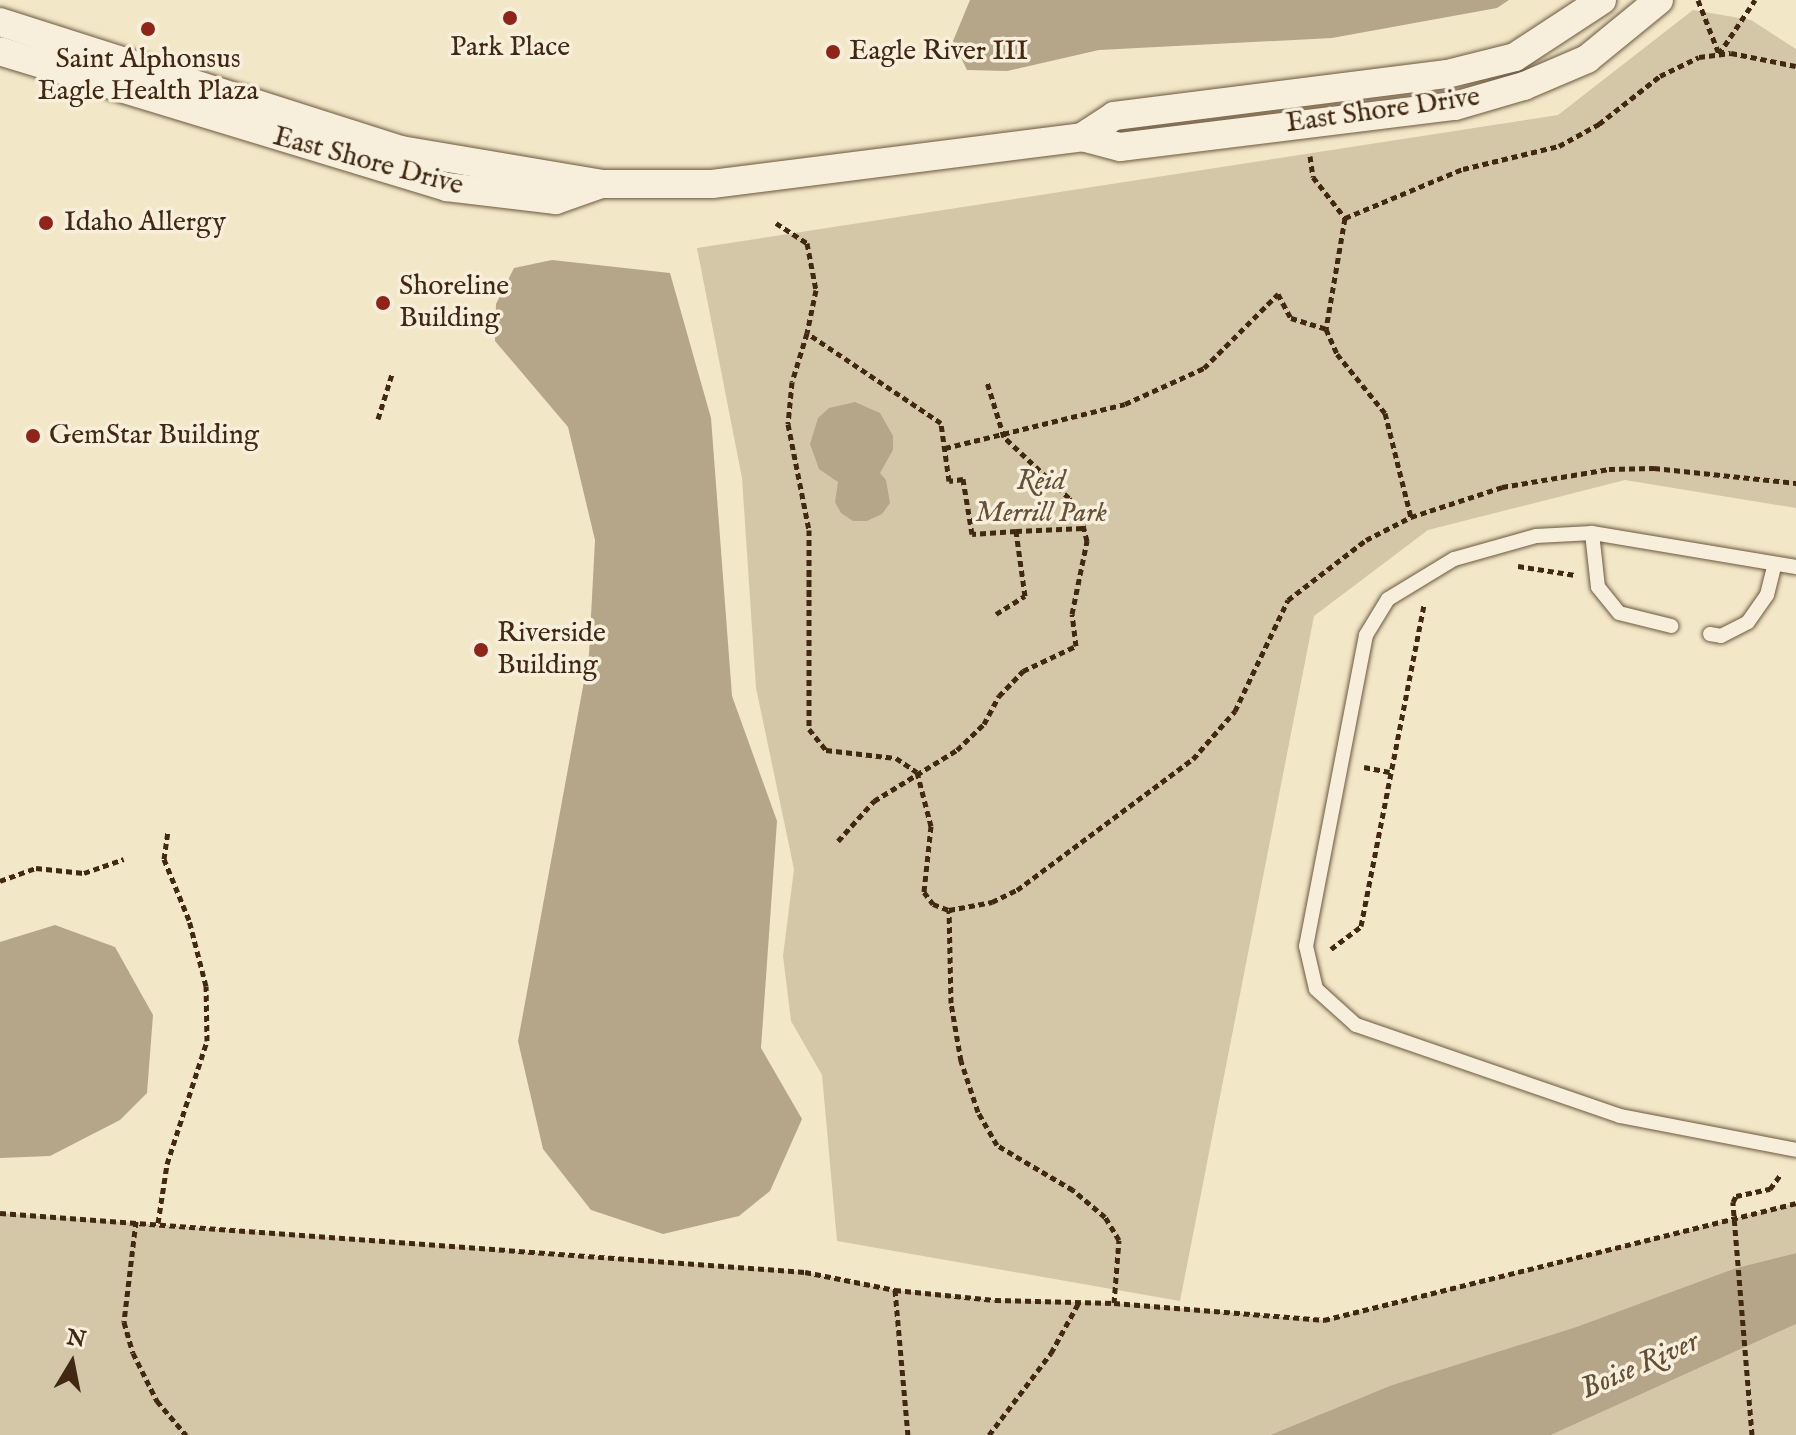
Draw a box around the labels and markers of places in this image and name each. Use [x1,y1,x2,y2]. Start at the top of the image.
marker: Park Place [501,9,519,27]
marker: Saint Alphonsus Eagle Health Plaza [137,18,159,40]
place label: Park Place [450,31,570,65]
place label: Eagle River III [849,35,1028,69]
place label: Saint Alphonsus Eagle Health Plaza [37,43,259,109]
marker: Eagle River III [824,43,842,61]
place label: Idaho Allergy [64,206,226,240]
marker: Idaho Allergy [35,212,57,234]
place label: Shoreline Building [399,270,509,336]
marker: Shoreline Building [374,294,392,312]
place label: GemStar Building [49,419,259,453]
marker: GemStar Building [24,427,42,445]
place label: Riverside Building [497,617,606,683]
marker: Riverside Building [472,641,490,659]

